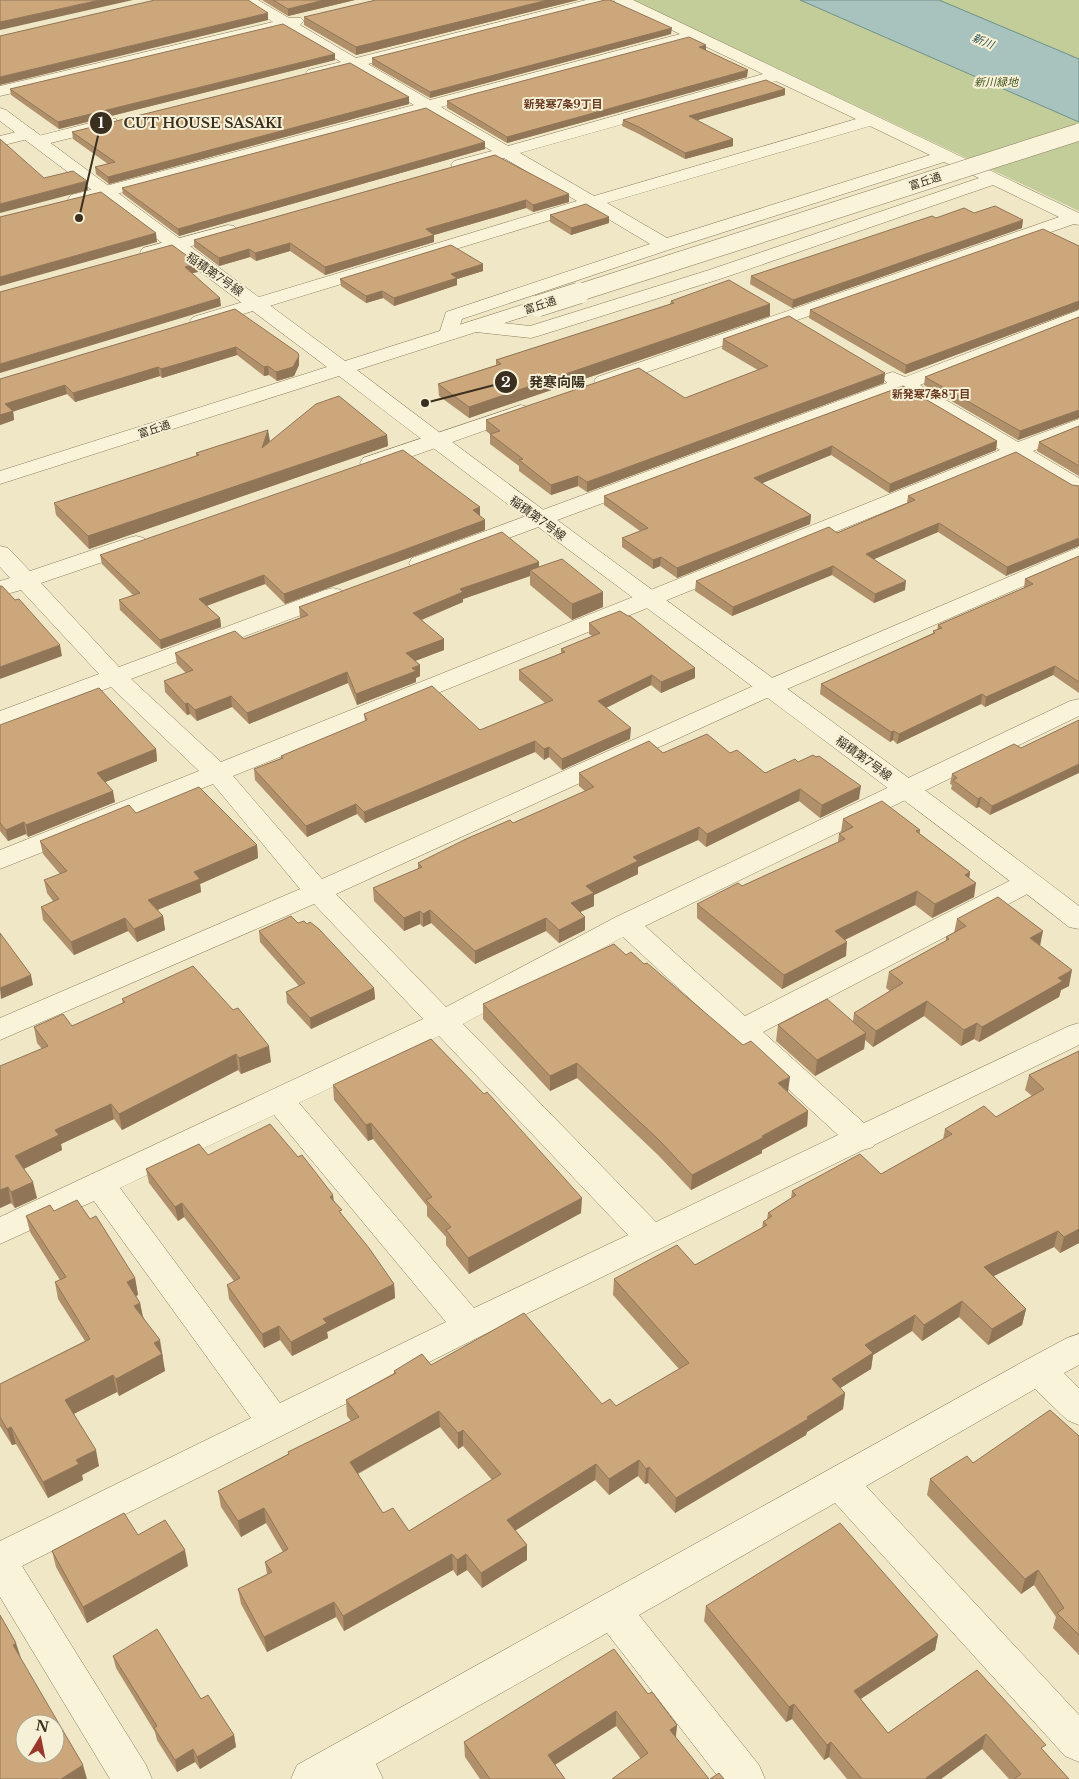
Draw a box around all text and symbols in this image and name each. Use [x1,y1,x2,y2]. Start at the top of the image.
water label: 新川 [970,30,997,52]
park label: 新川緑地 [974,75,1019,89]
district label: 新発寒7条9丁目 [523,97,603,111]
callout: CUT HOUSE SASAKI [88,109,293,138]
text: 1 [98,113,105,132]
text: CUT HOUSE SASAKI [123,114,283,132]
street label: 富丘通 [907,169,943,193]
street label: 稲積第7号線 [184,249,246,299]
street label: 富丘通 [522,293,558,317]
callout: 発寒向陽 [494,367,595,396]
text: 2 [501,372,511,391]
text: 発寒向陽 [529,373,585,391]
district label: 新発寒7条8丁目 [892,387,970,401]
street label: 富丘通 [136,417,172,441]
street label: 稲積第7号線 [507,493,569,543]
street label: 稲積第7号線 [833,733,895,783]
north arrow [15,1714,65,1764]
text: N [34,1716,50,1736]

